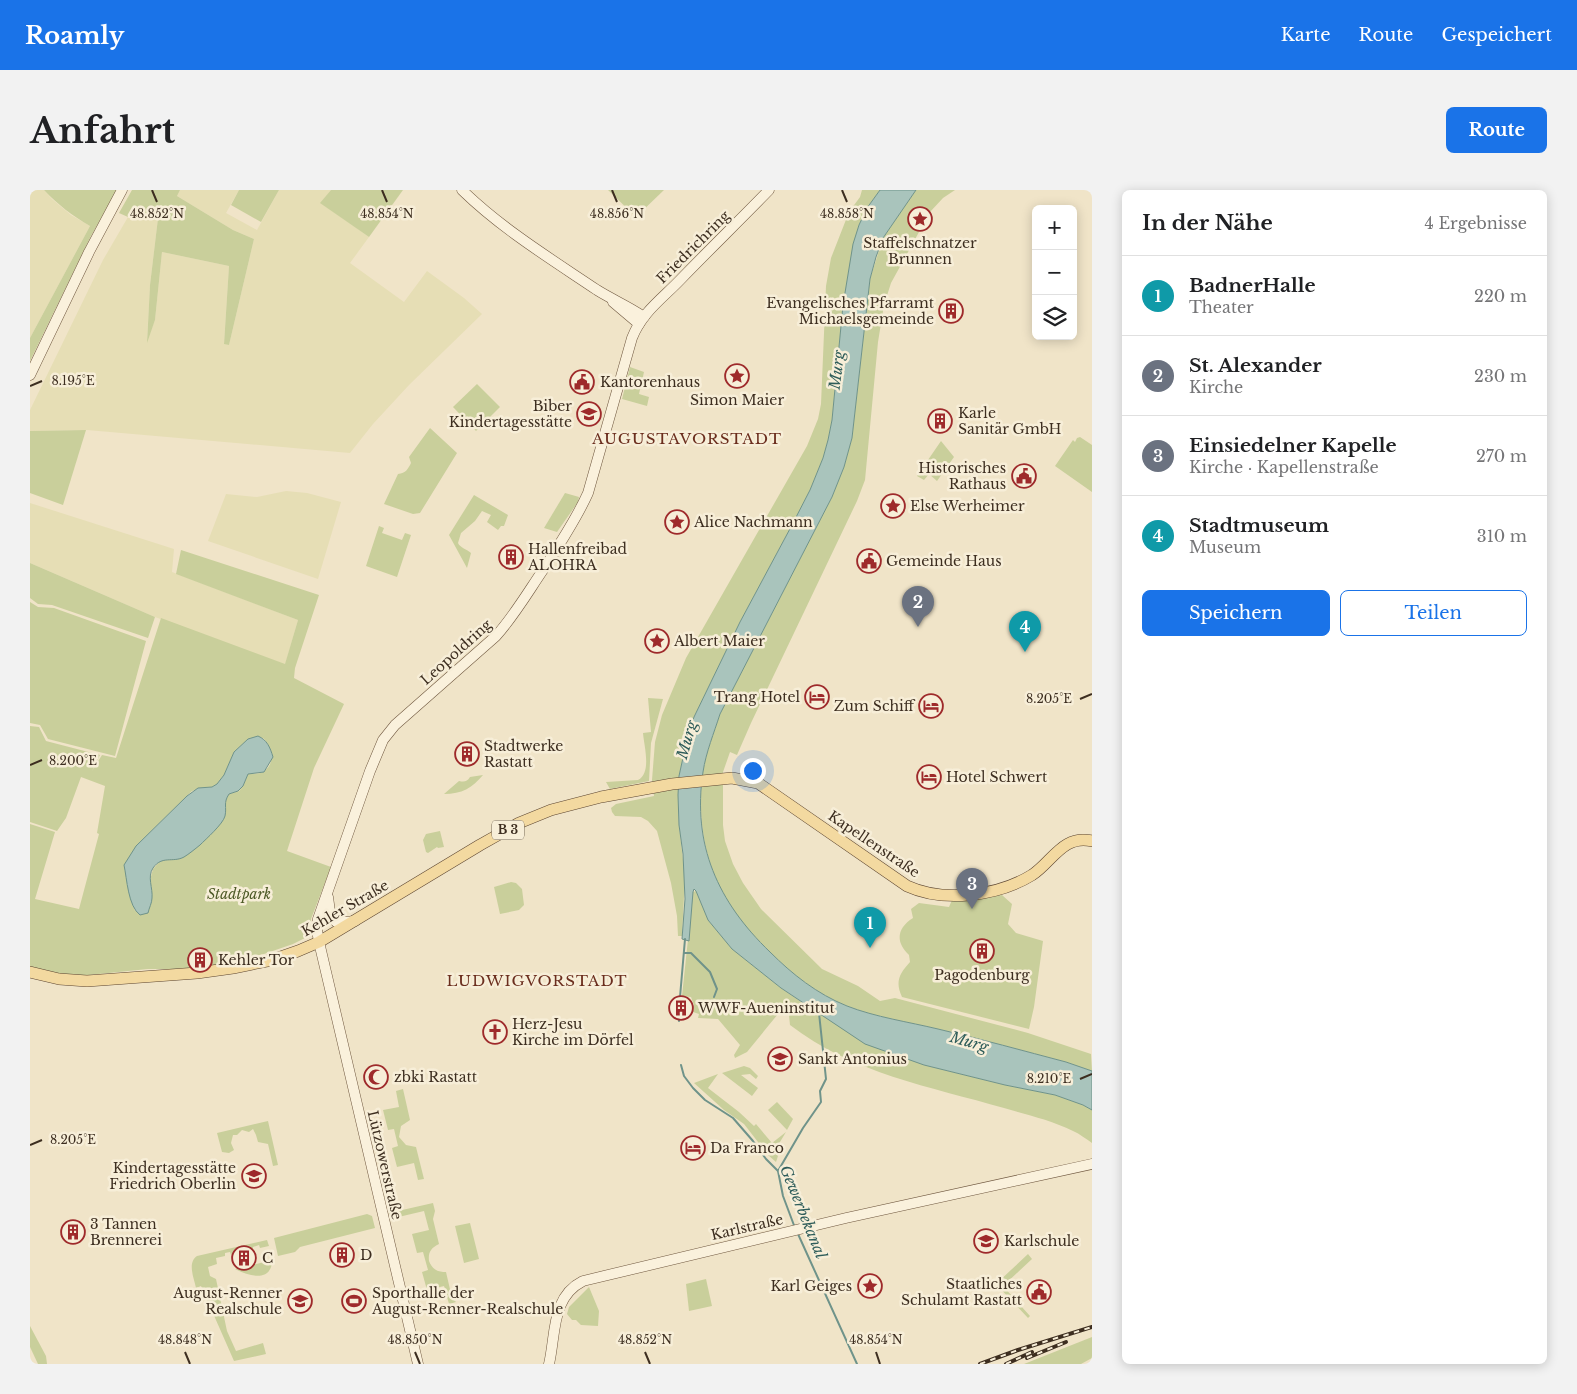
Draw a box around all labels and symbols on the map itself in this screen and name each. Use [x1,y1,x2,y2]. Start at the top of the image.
text: 48.852°N [130,206,184,221]
text: 48.854°N [360,206,414,221]
text: 48.856°N [590,206,644,221]
street label: Friedrichring [653,206,734,287]
text: 48.858°N [820,206,874,221]
place icon: Staffelschnatzer Brunnen [907,206,933,232]
place label: Staffelschnatzer Brunnen [863,234,977,268]
place label: Evangelisches Pfarramt Michaelsgemeinde [766,294,935,328]
building icon: Evangelisches Pfarramt Michaelsgemeinde [938,298,964,324]
water label: Murg [825,349,848,391]
place icon: Simon Maier [724,363,750,389]
public building icon: Kantorenhaus [569,369,595,395]
text: 8.195°E [51,373,95,388]
place label: Kantorenhaus [600,373,700,391]
place label: Simon Maier [690,391,784,409]
place label: Biber Kindertagesstätte [449,397,572,431]
school or university icon: Biber Kindertagesstätte [576,401,602,427]
place label: Karle Sanitär GmbH [958,404,1062,438]
building icon: Karle Sanitär GmbH [927,408,953,434]
district label: AUGUSTAVORSTADT [591,429,782,448]
place label: Historisches Rathaus [918,459,1006,493]
public building icon: Historisches Rathaus [1011,463,1037,489]
place icon: Else Werheimer [880,493,906,519]
place label: Else Werheimer [910,497,1025,515]
place icon: Alice Nachmann [664,509,690,535]
place label: Alice Nachmann [693,513,813,531]
place label: Hallenfreibad ALOHRA [527,540,627,574]
building icon: Hallenfreibad ALOHRA [498,544,524,570]
public building icon: Gemeinde Haus [856,548,882,574]
place label: Gemeinde Haus [886,552,1002,570]
pin: 2 [902,586,934,627]
pin: 4 [1009,611,1041,652]
street label: Leopoldring [417,615,496,689]
place icon: Albert Maier [644,628,670,654]
place label: Albert Maier [673,632,765,650]
hotel icon: Trang Hotel [804,684,830,710]
place label: Trang Hotel [714,688,800,706]
text: 8.205°E [1026,691,1072,706]
hotel icon: Zum Schiff [918,693,944,719]
place label: Zum Schiff [834,697,916,715]
water label: Murg [672,718,701,762]
place label: Stadtwerke Rastatt [484,737,563,771]
building icon: Stadtwerke Rastatt [454,741,480,767]
text: 8.200°E [49,753,97,768]
your location [740,758,766,784]
hotel icon: Hotel Schwert [916,764,942,790]
place label: Hotel Schwert [946,768,1048,786]
street label: Kapellenstraße [825,807,923,881]
road number: B 3 [492,820,524,840]
pin: 3 [956,868,988,909]
street label: Kehler Straße [298,876,392,940]
park label: Stadtpark [207,885,271,903]
pin: 1 [854,907,886,948]
building icon: Pagodenburg [969,938,995,964]
building icon: Kehler Tor [187,947,213,973]
place label: Kehler Tor [218,951,295,969]
place label: Pagodenburg [934,966,1030,984]
district label: LUDWIGVORSTADT [446,971,628,990]
building icon: WWF-Aueninstitut [668,995,694,1021]
place label: WWF-Aueninstitut [697,999,835,1017]
place label: Herz-Jesu Kirche im Dörfel [512,1015,634,1049]
church icon: Herz-Jesu Kirche im Dörfel [482,1019,508,1045]
water label: Murg [947,1027,991,1056]
school or university icon: Sankt Antonius [767,1046,793,1072]
place label: Sankt Antonius [798,1050,907,1068]
mosque icon: zbki Rastatt [363,1064,389,1090]
place label: zbki Rastatt [394,1068,478,1086]
text: 8.210°E [1027,1071,1072,1086]
street label: Lützowerstraße [364,1109,406,1221]
text: 8.205°E [50,1132,96,1147]
hotel icon: Da Franco [680,1135,706,1161]
place label: Da Franco [710,1139,784,1157]
place label: Kindertagesstätte Friedrich Oberlin [109,1159,236,1193]
water label: Gewerbekanal [776,1162,831,1262]
school or university icon: Kindertagesstätte Friedrich Oberlin [241,1163,267,1189]
street label: Karlstraße [709,1210,785,1244]
place label: 3 Tannen Brennerei [90,1215,162,1249]
building icon: 3 Tannen Brennerei [60,1219,86,1245]
school or university icon: Karlschule [973,1228,999,1254]
place label: Karlschule [1004,1232,1079,1250]
building icon: D [329,1242,355,1268]
building icon: C [231,1245,257,1271]
place label: D [360,1246,372,1264]
place label: C [262,1249,273,1267]
place icon: Karl Geiges [857,1273,883,1299]
place label: Staatliches Schulamt Rastatt [901,1275,1023,1309]
place label: Karl Geiges [770,1277,852,1295]
public building icon: Staatliches Schulamt Rastatt [1026,1279,1052,1305]
place label: August-Renner Realschule [172,1284,282,1318]
place label: Sporthalle der August-Renner-Realschule [371,1284,563,1318]
school or university icon: August-Renner Realschule [287,1288,313,1314]
sports icon: Sporthalle der August-Renner-Realschule [341,1288,367,1314]
text: 48.848°N [158,1332,212,1347]
text: 48.850°N [387,1332,443,1347]
text: 48.852°N [618,1332,672,1347]
text: 48.854°N [849,1332,903,1347]

